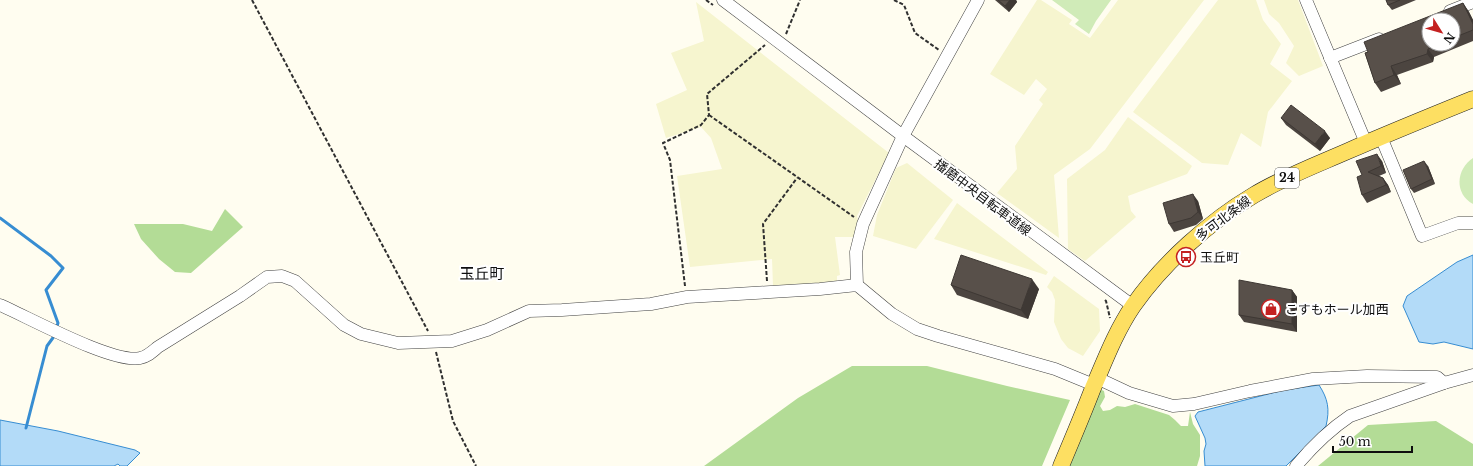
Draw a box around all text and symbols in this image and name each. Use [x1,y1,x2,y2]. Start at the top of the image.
north arrow [1421,12,1461,52]
text: N [1440,30,1458,47]
street label: 播磨中央自転車道線 [931,155,1035,239]
road number: 24 [1275,168,1299,188]
street label: 多可北条線 [1192,192,1254,245]
bus stop icon: 玉丘町 [1175,246,1197,268]
place label: 玉丘町 [1200,249,1239,266]
district label: 玉丘町 [459,264,505,283]
shop icon: こすもホール加西 [1260,298,1282,320]
place label: こすもホール加西 [1285,301,1389,318]
scale bar [1333,428,1412,454]
text: 50 m [1339,434,1371,449]

